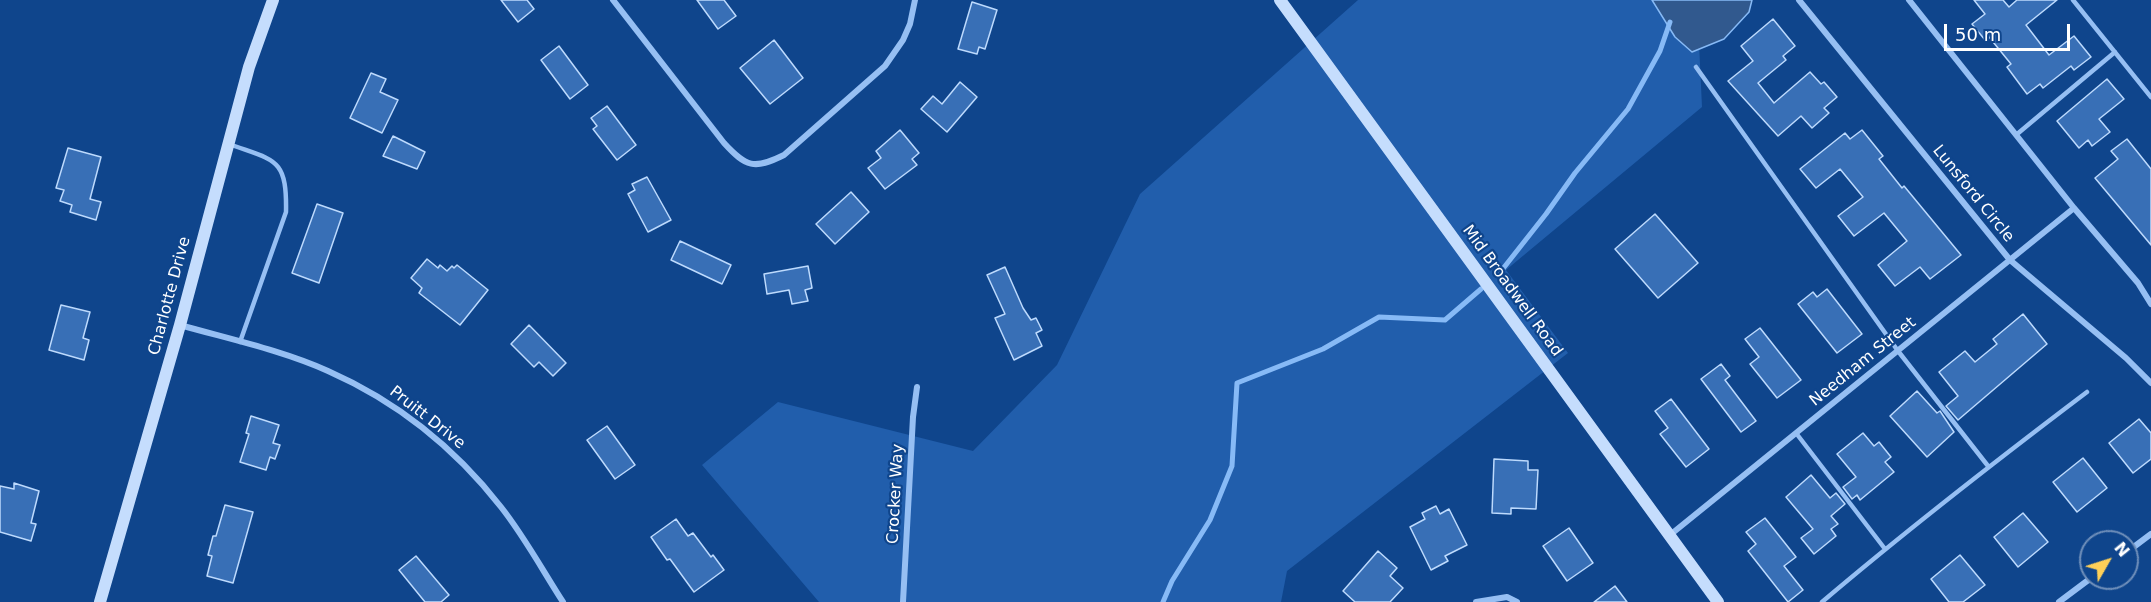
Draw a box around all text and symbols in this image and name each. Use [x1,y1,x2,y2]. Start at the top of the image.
scale bar [1947,12,2073,50]
text: 50 m [1955,24,2001,45]
street label: Lunsford Circle [1928,142,2018,246]
street label: Mid Broadwell Road [1458,222,1566,360]
street label: Charlotte Drive [145,235,195,357]
street label: Needham Street [1806,313,1920,411]
street label: Pruitt Drive [385,382,469,454]
street label: Crocker Way [884,443,908,545]
north arrow [2079,530,2139,590]
text: N [2110,538,2133,561]

